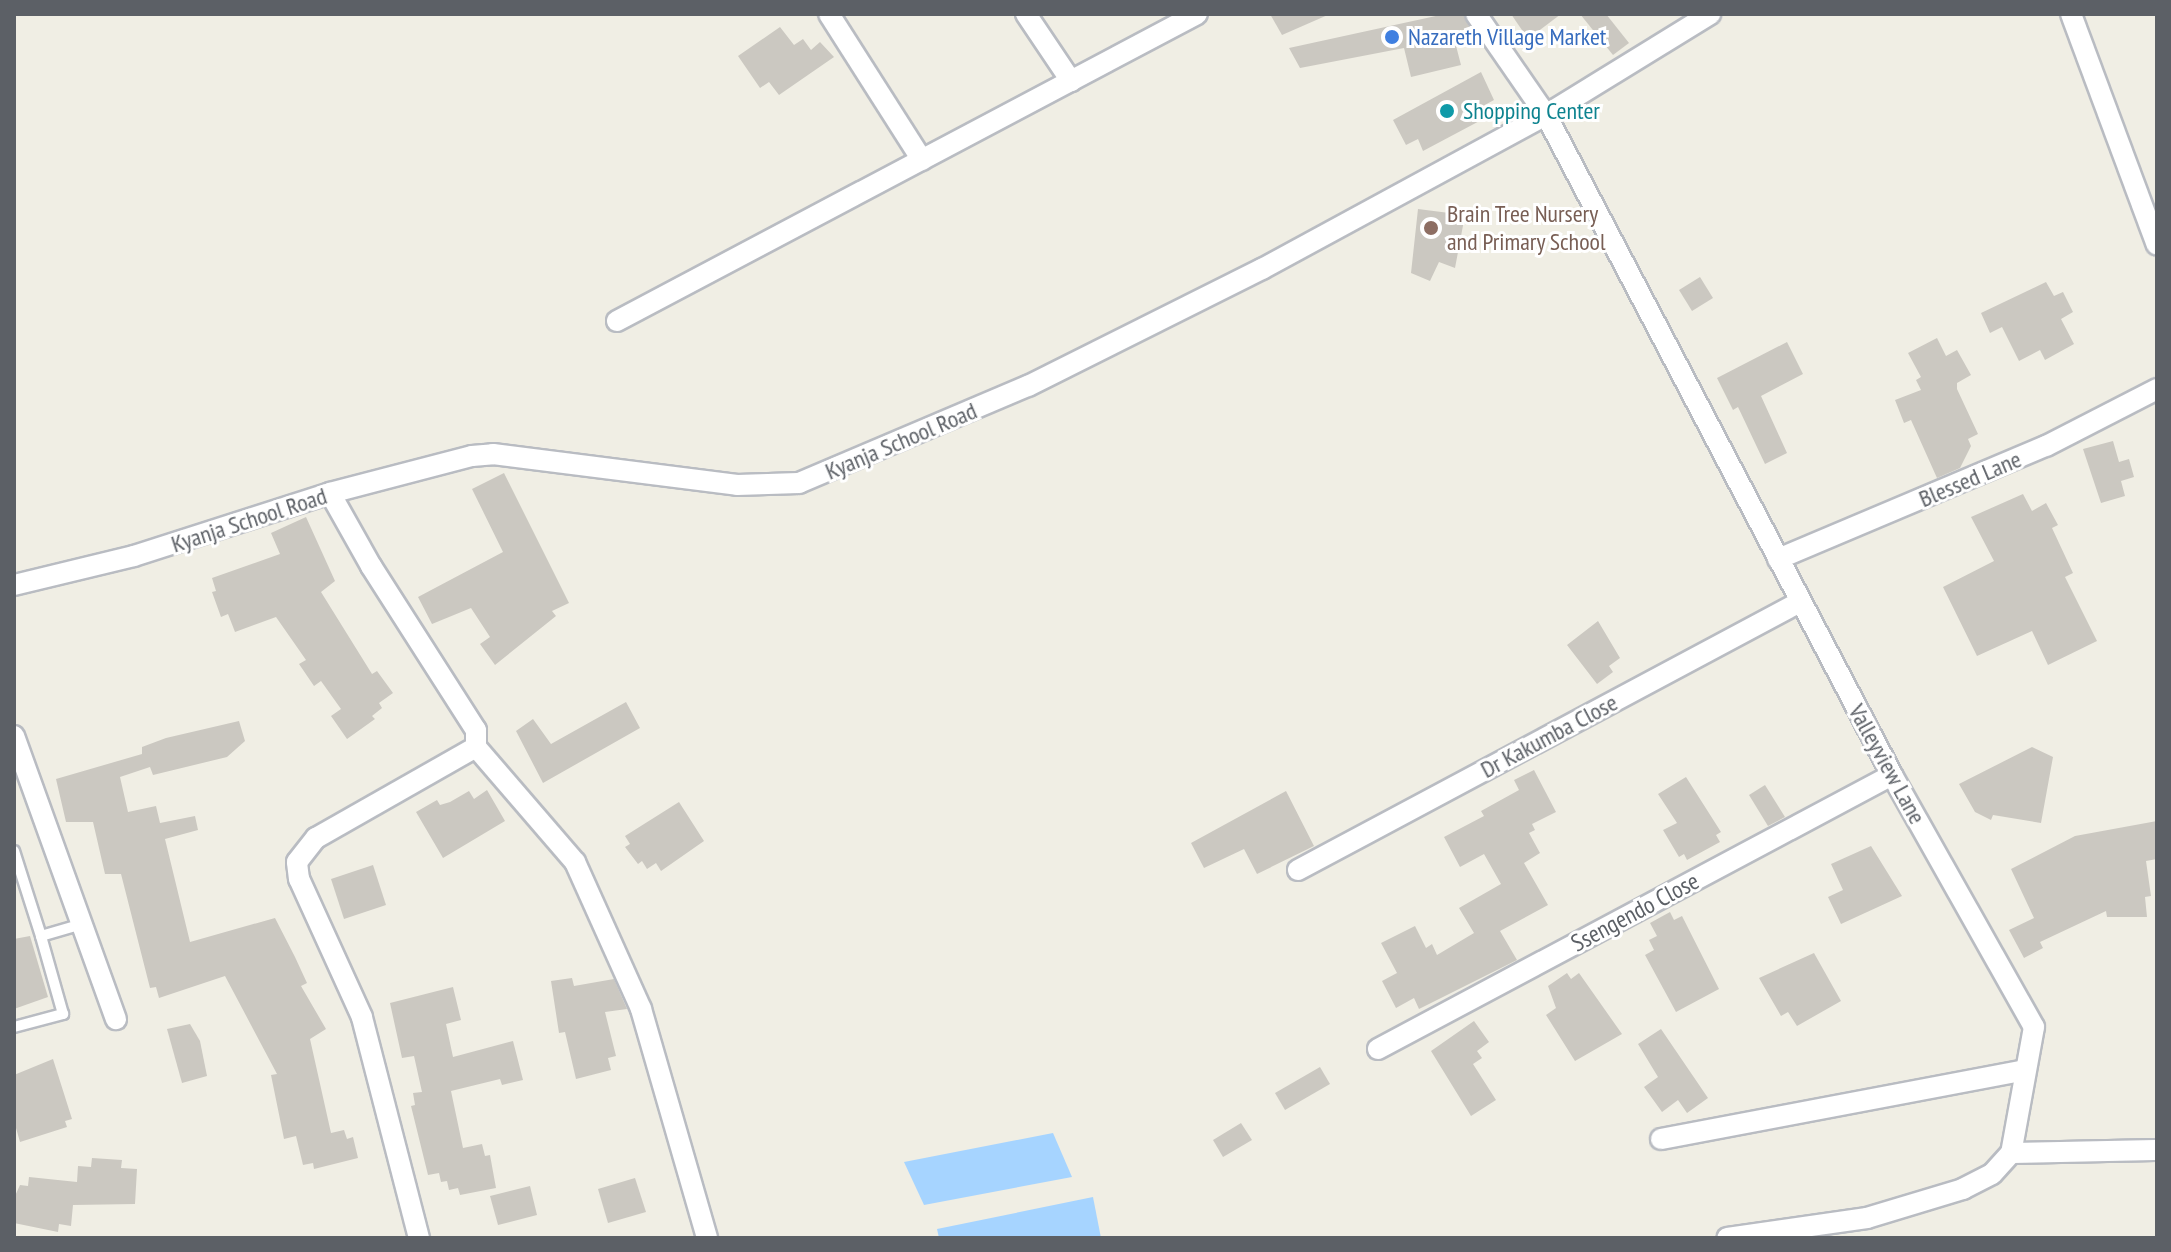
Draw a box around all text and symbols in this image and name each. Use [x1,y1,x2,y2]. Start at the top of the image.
place label: Nazareth Village Market [1408,23,1607,51]
marker: Nazareth Village Market [1383,28,1401,46]
place label: Shopping Center [1463,97,1600,125]
marker: Shopping Center [1438,102,1456,120]
place label: Brain Tree Nursery and Primary School [1447,200,1606,256]
marker: Brain Tree Nursery and Primary School [1422,219,1440,237]
street label: Kyanja School Road [821,396,981,486]
street label: Blessed Lane [1915,445,2025,513]
street label: Kyanja School Road [168,481,330,559]
street label: Dr Kakumba Close [1476,688,1622,784]
street label: Valleyview Lane [1842,699,1932,829]
street label: Ssengendo Close [1566,866,1704,958]

